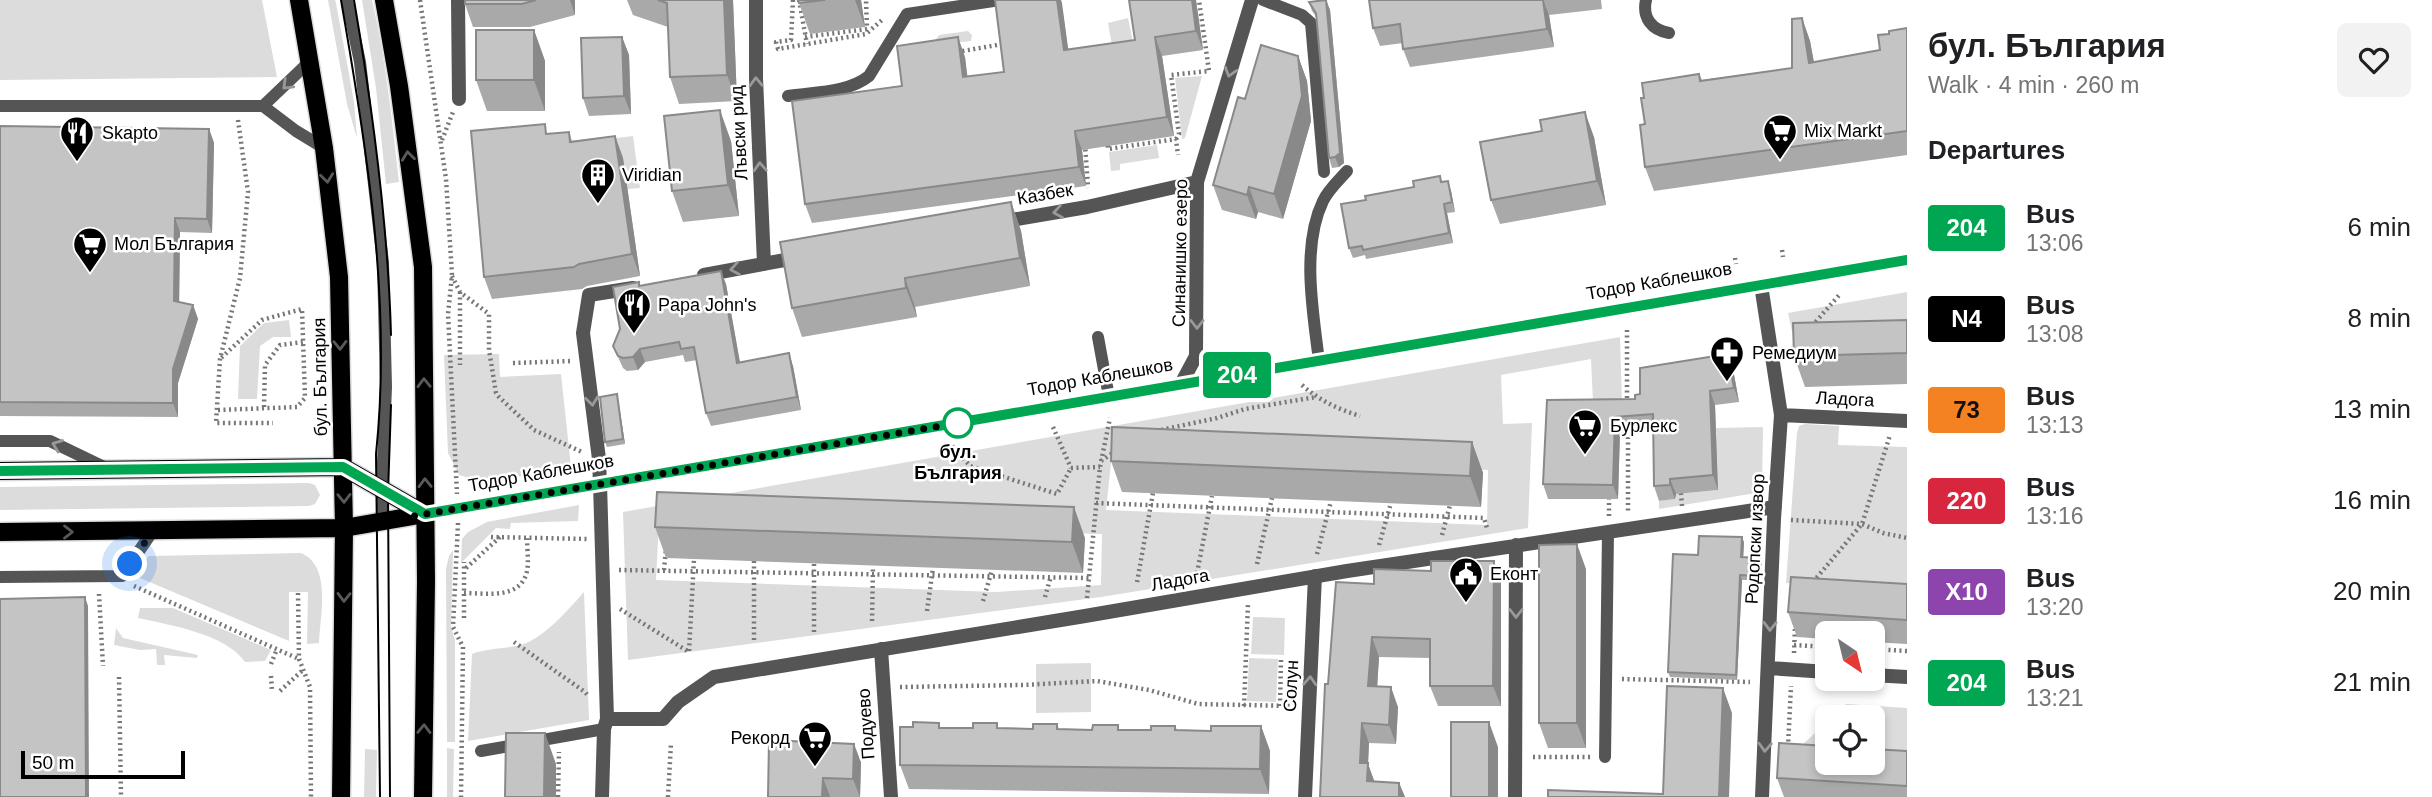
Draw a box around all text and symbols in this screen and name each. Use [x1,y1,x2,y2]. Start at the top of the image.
button: heart [2337,23,2411,97]
text: бул. България [1928,27,2166,64]
one-way arrow [1224,66,1239,78]
text: Walk · 4 min · 260 m [1928,72,2139,98]
one-way arrow [282,76,295,89]
one-way arrow [749,76,764,87]
street label: Лъвски рид [727,85,751,181]
supermarket icon: Mix Markt [1761,112,1799,161]
restaurant icon: Skapto [58,114,96,163]
place label: Mix Markt [1804,121,1882,141]
place label: Skapto [102,123,158,143]
text: Departures [1928,135,2065,165]
one-way arrow [401,150,416,162]
building icon: Viridian [579,156,617,205]
one-way arrow [753,162,768,173]
place label: Viridian [622,165,682,185]
one-way arrow [320,172,335,184]
street label: Казбек [1016,179,1075,209]
street label: Синанишко езеро [1169,179,1191,327]
text: Bus [2026,199,2075,229]
one-way arrow [1052,203,1064,218]
text: 6 min [2347,212,2411,242]
text: 204 [1946,214,1987,241]
supermarket icon: Мол България [71,225,109,274]
text: 13:06 [2026,230,2084,256]
place label: Мол България [114,234,234,254]
street label: Тодор Каблешков [1585,258,1733,304]
one-way arrow [729,261,741,276]
restaurant icon: Papa John's [615,286,653,335]
text: Bus [2026,290,2075,320]
place label: Papa John's [658,295,757,315]
text: 8 min [2347,303,2411,333]
text: N4 [1951,305,1982,332]
street label: бул. България [309,318,331,436]
one-way arrow [1189,319,1205,330]
text: 13:08 [2026,321,2084,347]
pharmacy icon: Ремедиум [1708,334,1746,383]
one-way arrow [332,340,347,351]
place label: Ремедиум [1752,343,1837,363]
line badge: 204 [1197,352,1277,398]
street label: Тодор Каблешков [1026,354,1174,400]
text: 204 [1217,361,1257,388]
one-way arrow [416,377,431,388]
text: Bus [2026,381,2075,411]
street label: Ладога [1815,387,1876,411]
text: 13 min [2333,394,2411,424]
one-way arrow [584,395,599,406]
text: 73 [1953,396,1980,423]
supermarket icon: Бурлекс [1566,407,1604,456]
marker: бул. България [943,408,973,438]
text: 13:13 [2026,412,2084,438]
place label: Бурлекс [1610,416,1677,436]
one-way arrow [52,440,64,454]
place label: бул. България [914,442,1002,483]
street label: Тодор Каблешков [467,450,615,496]
text: Bus [2026,472,2075,502]
street label: Родопски извор [1742,473,1768,605]
one-way arrow [417,477,432,488]
text: 16 min [2333,485,2411,515]
text: 220 [1946,487,1987,514]
one-way arrow [336,493,352,504]
text: 13:16 [2026,503,2084,529]
one-way arrow [63,524,74,540]
your location [112,546,147,581]
public building icon: Еконт [1447,555,1485,604]
text: Bus [2026,563,2075,593]
place label: Еконт [1490,564,1538,584]
street label: Ладога [1149,565,1212,595]
text: 20 min [2333,576,2411,606]
text: Х10 [1945,578,1988,605]
one-way arrow [336,591,351,602]
text: 13:20 [2026,594,2084,620]
one-way arrow [1508,608,1524,619]
one-way arrow [1762,621,1778,631]
north arrow [1815,621,1885,691]
map controls [1815,621,1885,775]
text: Bus [2026,654,2075,684]
street label: Солун [1280,659,1302,713]
text: 21 min [2333,667,2411,697]
text: 204 [1946,669,1987,696]
one-way arrow [1303,675,1318,686]
text: 13:21 [2026,685,2084,711]
street label: Подуево [854,688,878,760]
button: locate [1815,705,1885,775]
supermarket icon: Рекорд [796,719,834,768]
one-way arrow [416,723,432,734]
place label: Рекорд [731,728,790,748]
one-way arrow [1757,742,1772,753]
scale bar [21,748,186,780]
text: 50 m [32,752,74,773]

